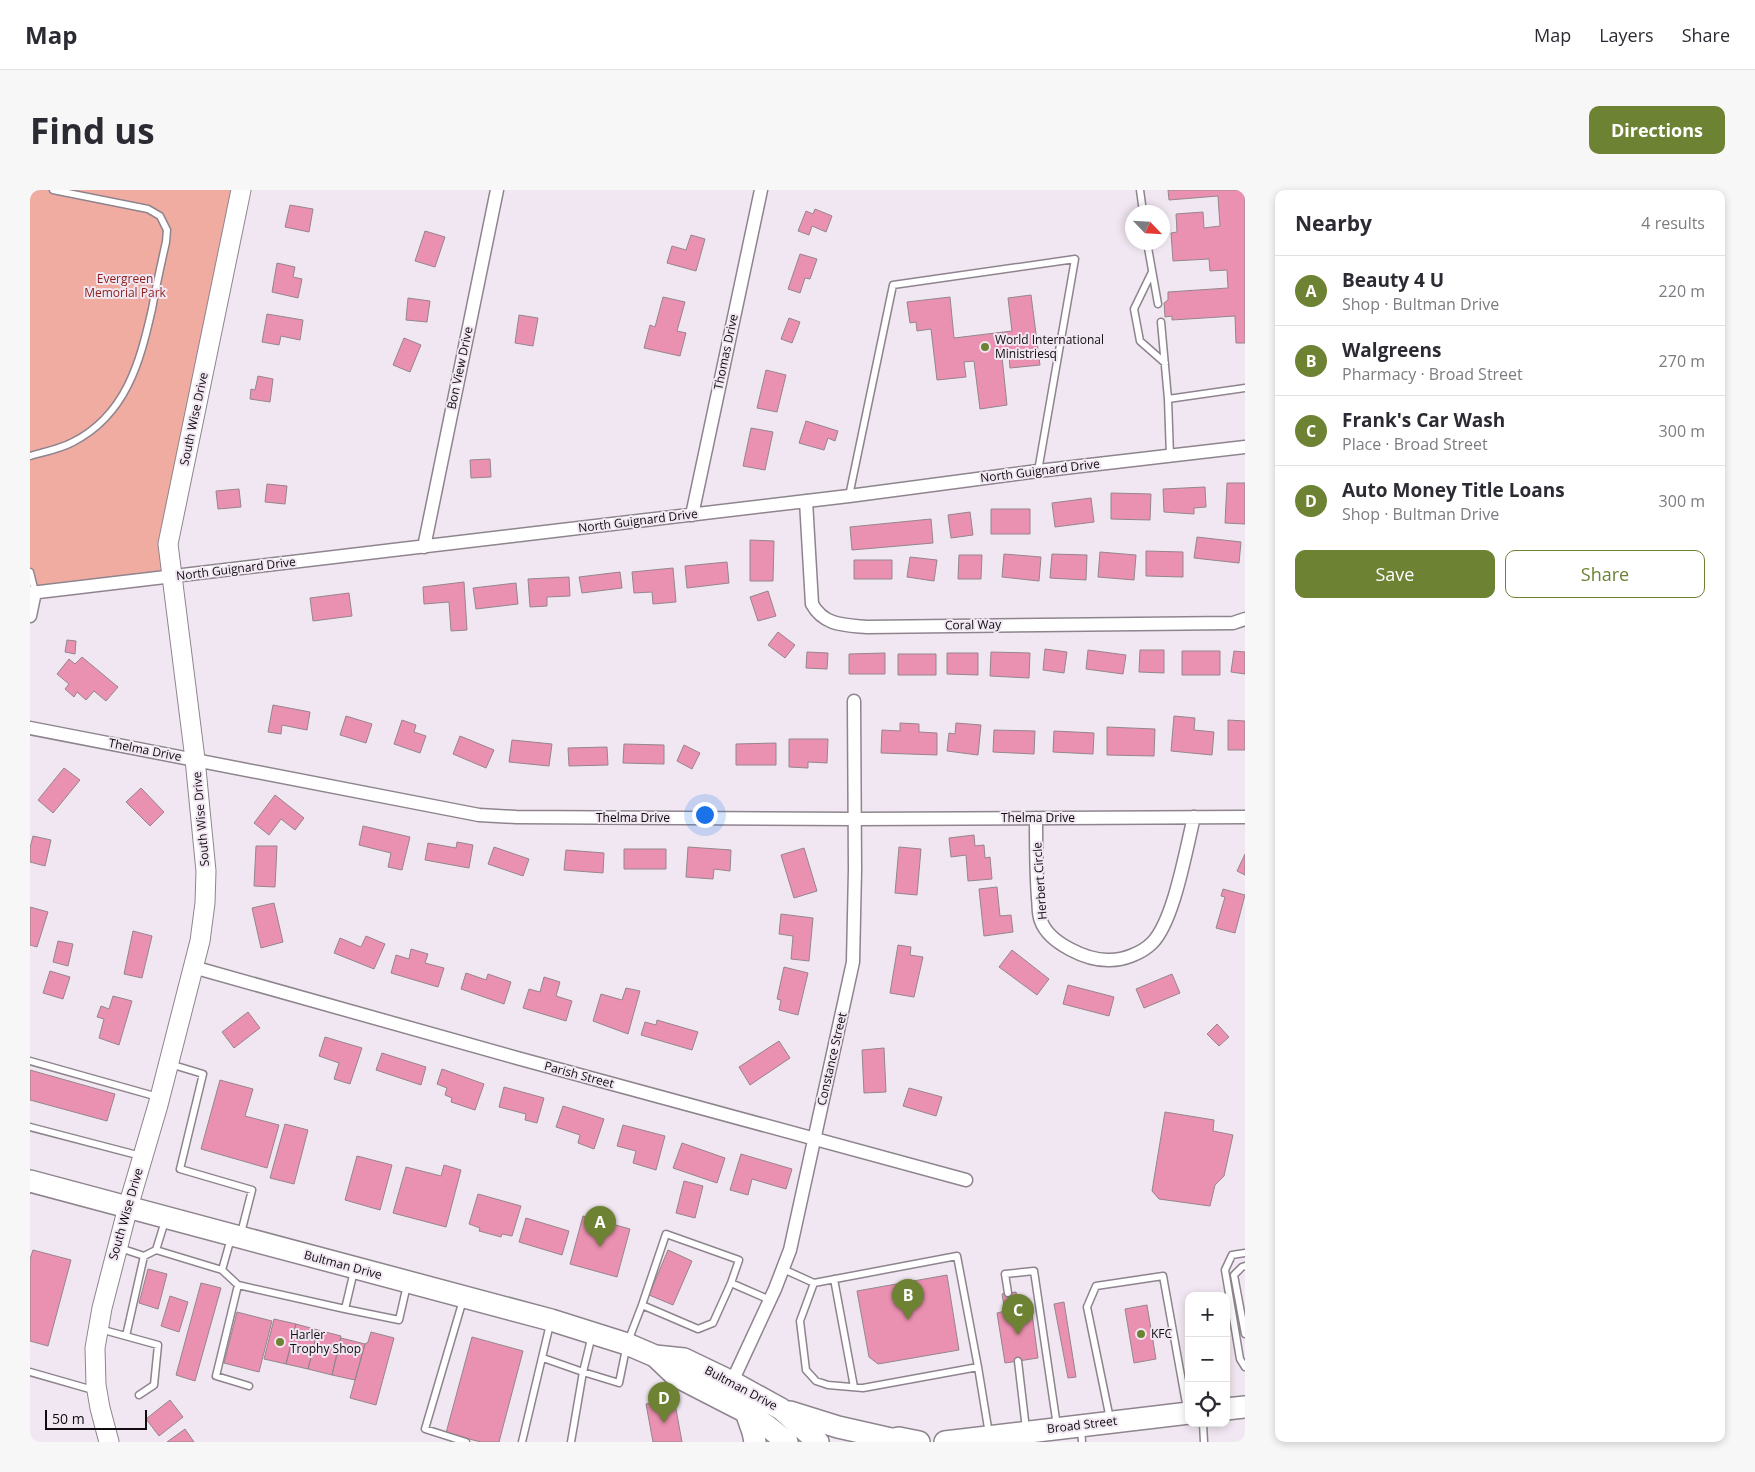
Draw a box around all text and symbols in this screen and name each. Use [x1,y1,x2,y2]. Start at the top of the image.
text: Map [25,18,77,51]
text: Map [1534,23,1571,47]
text: Layers [1599,23,1654,47]
text: Share [1682,23,1730,47]
button: Directions [1589,106,1725,154]
text: Find us [30,107,155,154]
north arrow [1125,205,1170,250]
text: Nearby [1295,209,1372,237]
text: 4 results [1641,212,1705,234]
text: Beauty 4 U [1342,267,1444,293]
park label: Evergreen Memorial Park [84,270,167,301]
text: A [1305,280,1317,302]
text: 220 m [1659,280,1705,302]
text: Shop · Bultman Drive [1342,293,1499,315]
street label: Thomas Drive [709,312,742,391]
street label: Bon View Drive [442,325,477,411]
place label: World International Ministriesq [995,331,1104,362]
text: Walgreens [1342,337,1441,363]
marker: World International Ministriesq [979,341,991,353]
text: B [1306,350,1316,372]
text: 270 m [1659,350,1705,372]
text: Pharmacy · Broad Street [1342,363,1523,385]
street label: South Wise Drive [175,370,212,467]
text: Frank's Car Wash [1342,407,1505,433]
text: C [1306,420,1316,442]
text: 300 m [1659,420,1705,442]
text: Place · Broad Street [1342,433,1488,455]
street label: North Guignard Drive [979,455,1101,486]
text: Auto Money Title Loans [1342,477,1565,503]
text: D [1305,490,1317,512]
text: 300 m [1659,490,1705,512]
text: Shop · Bultman Drive [1342,503,1499,525]
street label: North Guignard Drive [577,505,699,536]
button: Save [1295,550,1495,598]
button: Share [1505,550,1705,598]
street label: North Guignard Drive [175,553,297,584]
street label: Coral Way [945,615,1002,633]
street label: Thelma Drive [107,734,183,765]
street label: South Wise Drive [188,771,213,867]
your location [692,802,718,828]
street label: Thelma Drive [596,809,670,826]
street label: Thelma Drive [1001,809,1075,826]
street label: Herbert Circle [1028,841,1051,920]
street label: Constance Street [813,1011,851,1107]
street label: Parish Street [542,1057,616,1092]
street label: South Wise Drive [104,1166,147,1262]
pin: A [584,1206,616,1247]
street label: Bultman Drive [302,1246,384,1283]
pin: B [892,1279,924,1320]
map controls [1185,1292,1230,1427]
button: + [1185,1292,1230,1337]
pin: C [1002,1294,1034,1335]
place label: KFC [1151,1325,1173,1342]
place label: Harler Trophy Shop [290,1326,361,1357]
marker: KFC [1135,1328,1147,1340]
marker: Harler Trophy Shop [274,1336,286,1348]
button: − [1185,1337,1230,1382]
street label: Bultman Drive [702,1361,781,1414]
pin: D [648,1382,680,1423]
button: locate [1185,1382,1230,1427]
scale bar [45,1407,148,1430]
text: 50 m [52,1409,85,1428]
street label: Broad Street [1046,1412,1118,1437]

